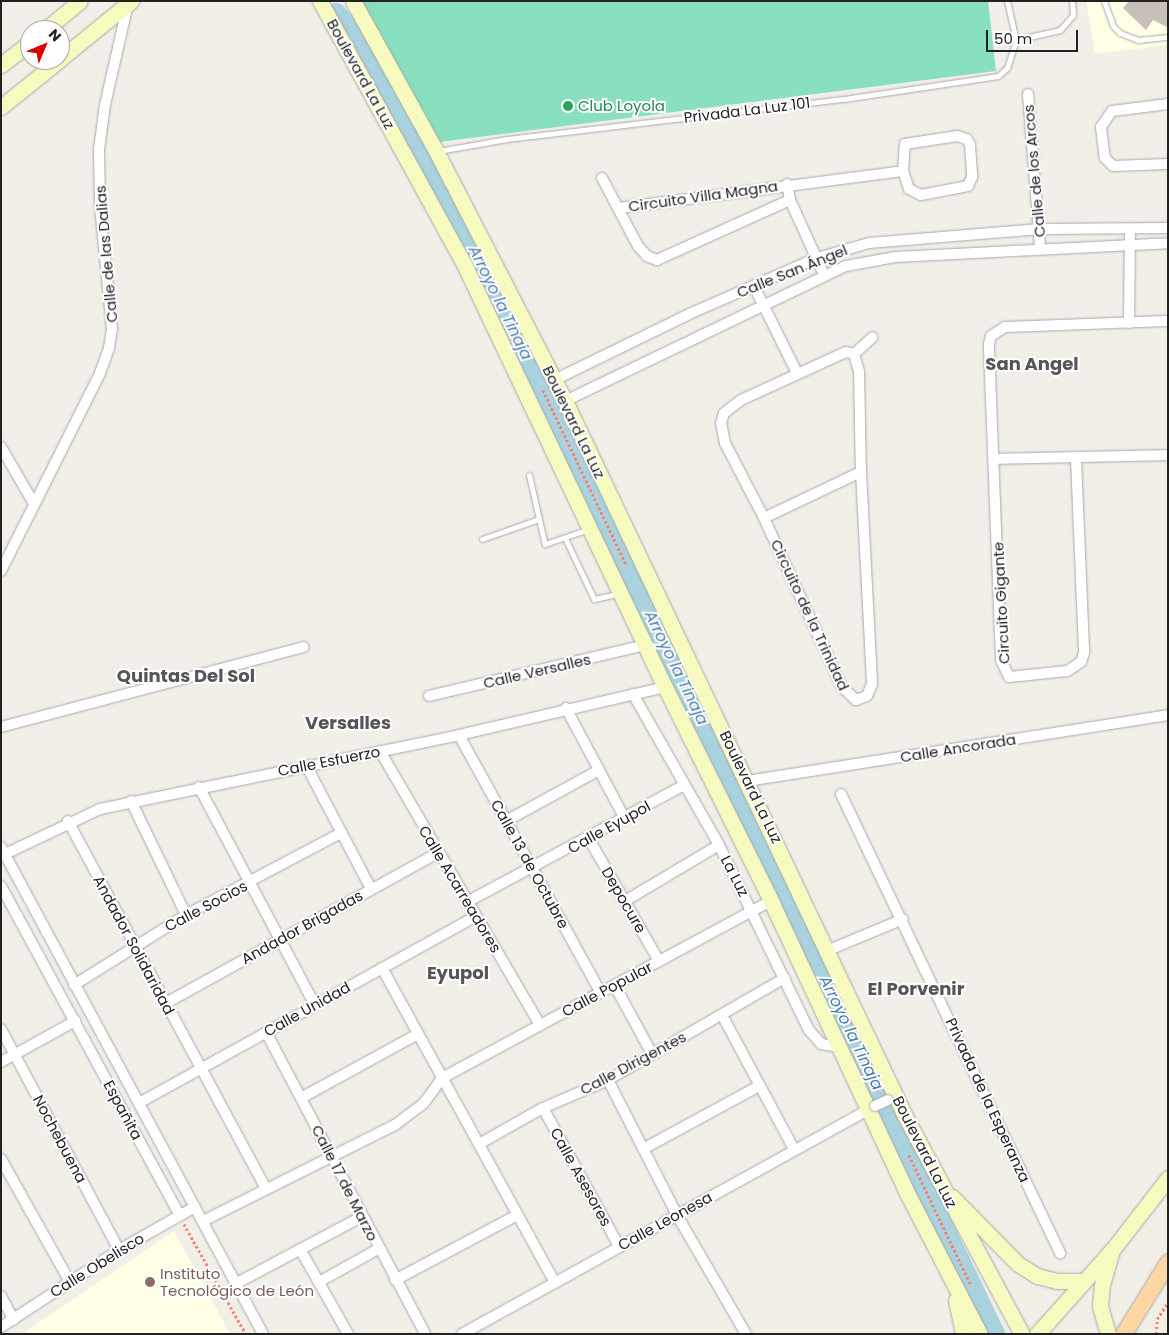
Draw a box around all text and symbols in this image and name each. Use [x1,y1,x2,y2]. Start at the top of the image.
street label: Boulevard La Luz [323,16,399,132]
north arrow [20,20,70,70]
scale bar [989,20,1082,52]
text: N [44,24,66,46]
text: 50 m [994,28,1032,49]
street label: Privada La Luz 101 [683,93,811,127]
place label: Club Loyola [578,97,665,115]
marker: Club Loyola [562,100,574,112]
street label: Calle de los Arcos [1019,104,1049,238]
street label: Circuito Villa Magna [627,177,779,215]
street label: Calle de las Dalias [91,185,121,323]
street label: Calle San Ángel [734,241,850,301]
water label: Arroyo la Tinaja [464,243,536,363]
district label: San Angel [985,353,1079,375]
street label: Boulevard La Luz [539,363,609,481]
street label: Circuito de la Trinidad [767,537,853,693]
street label: Circuito Gigante [989,541,1013,665]
water label: Arroyo la Tinaja [640,608,712,728]
street label: Calle Versalles [481,650,593,692]
district label: Quintas Del Sol [117,665,255,687]
district label: Versalles [305,712,391,734]
street label: Boulevard La Luz [716,728,786,846]
street label: Calle Ancorada [899,730,1017,766]
street label: Calle Esfuerzo [276,742,382,780]
street label: Calle 13 de Octubre [487,796,573,932]
street label: Calle Eyupol [565,797,653,857]
street label: Calle Acarreadores [415,822,505,956]
street label: La Luz [717,853,753,899]
street label: Depocure [598,864,650,936]
street label: Andador Solidaridad [90,872,178,1018]
street label: Calle Socios [162,877,250,935]
street label: Andador Brigadas [238,886,366,968]
street label: Calle Popular [559,958,655,1020]
district label: Eyupol [427,962,489,984]
water label: Arroyo la Tinaja [815,973,887,1093]
street label: Calle Unidad [261,978,353,1040]
district label: El Porvenir [868,978,964,1000]
street label: Privada de la Esperanza [942,1015,1034,1185]
street label: Calle Dirigentes [577,1027,689,1099]
street label: Españita [100,1077,146,1143]
street label: Nochebuena [29,1092,91,1186]
street label: Boulevard La Luz [889,1093,961,1211]
street label: Calle 17 de Marzo [308,1122,382,1244]
street label: Calle Asesores [547,1125,615,1229]
street label: Calle Leonesa [615,1188,715,1254]
street label: Calle Obelisco [47,1229,147,1301]
place label: Instituto Tecnológico de León [160,1264,314,1299]
marker: Instituto Tecnológico de León [144,1276,156,1288]

